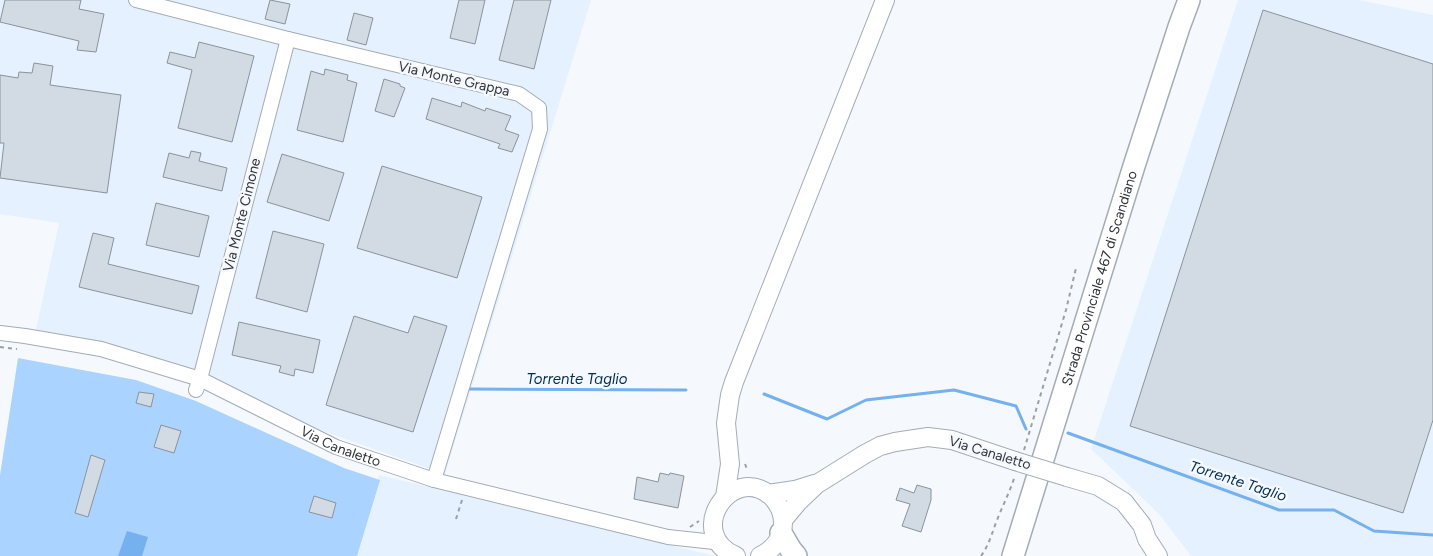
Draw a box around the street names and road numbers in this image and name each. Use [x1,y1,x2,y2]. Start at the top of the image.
street label: Via Monte Grappa [397,58,511,100]
street label: Via Monte Cimone [220,156,264,274]
street label: Strada Provinciale 467 di Scandiano [1058,169,1141,388]
street label: Via Canaletto [298,422,383,470]
street label: Via Canaletto [947,432,1033,474]

